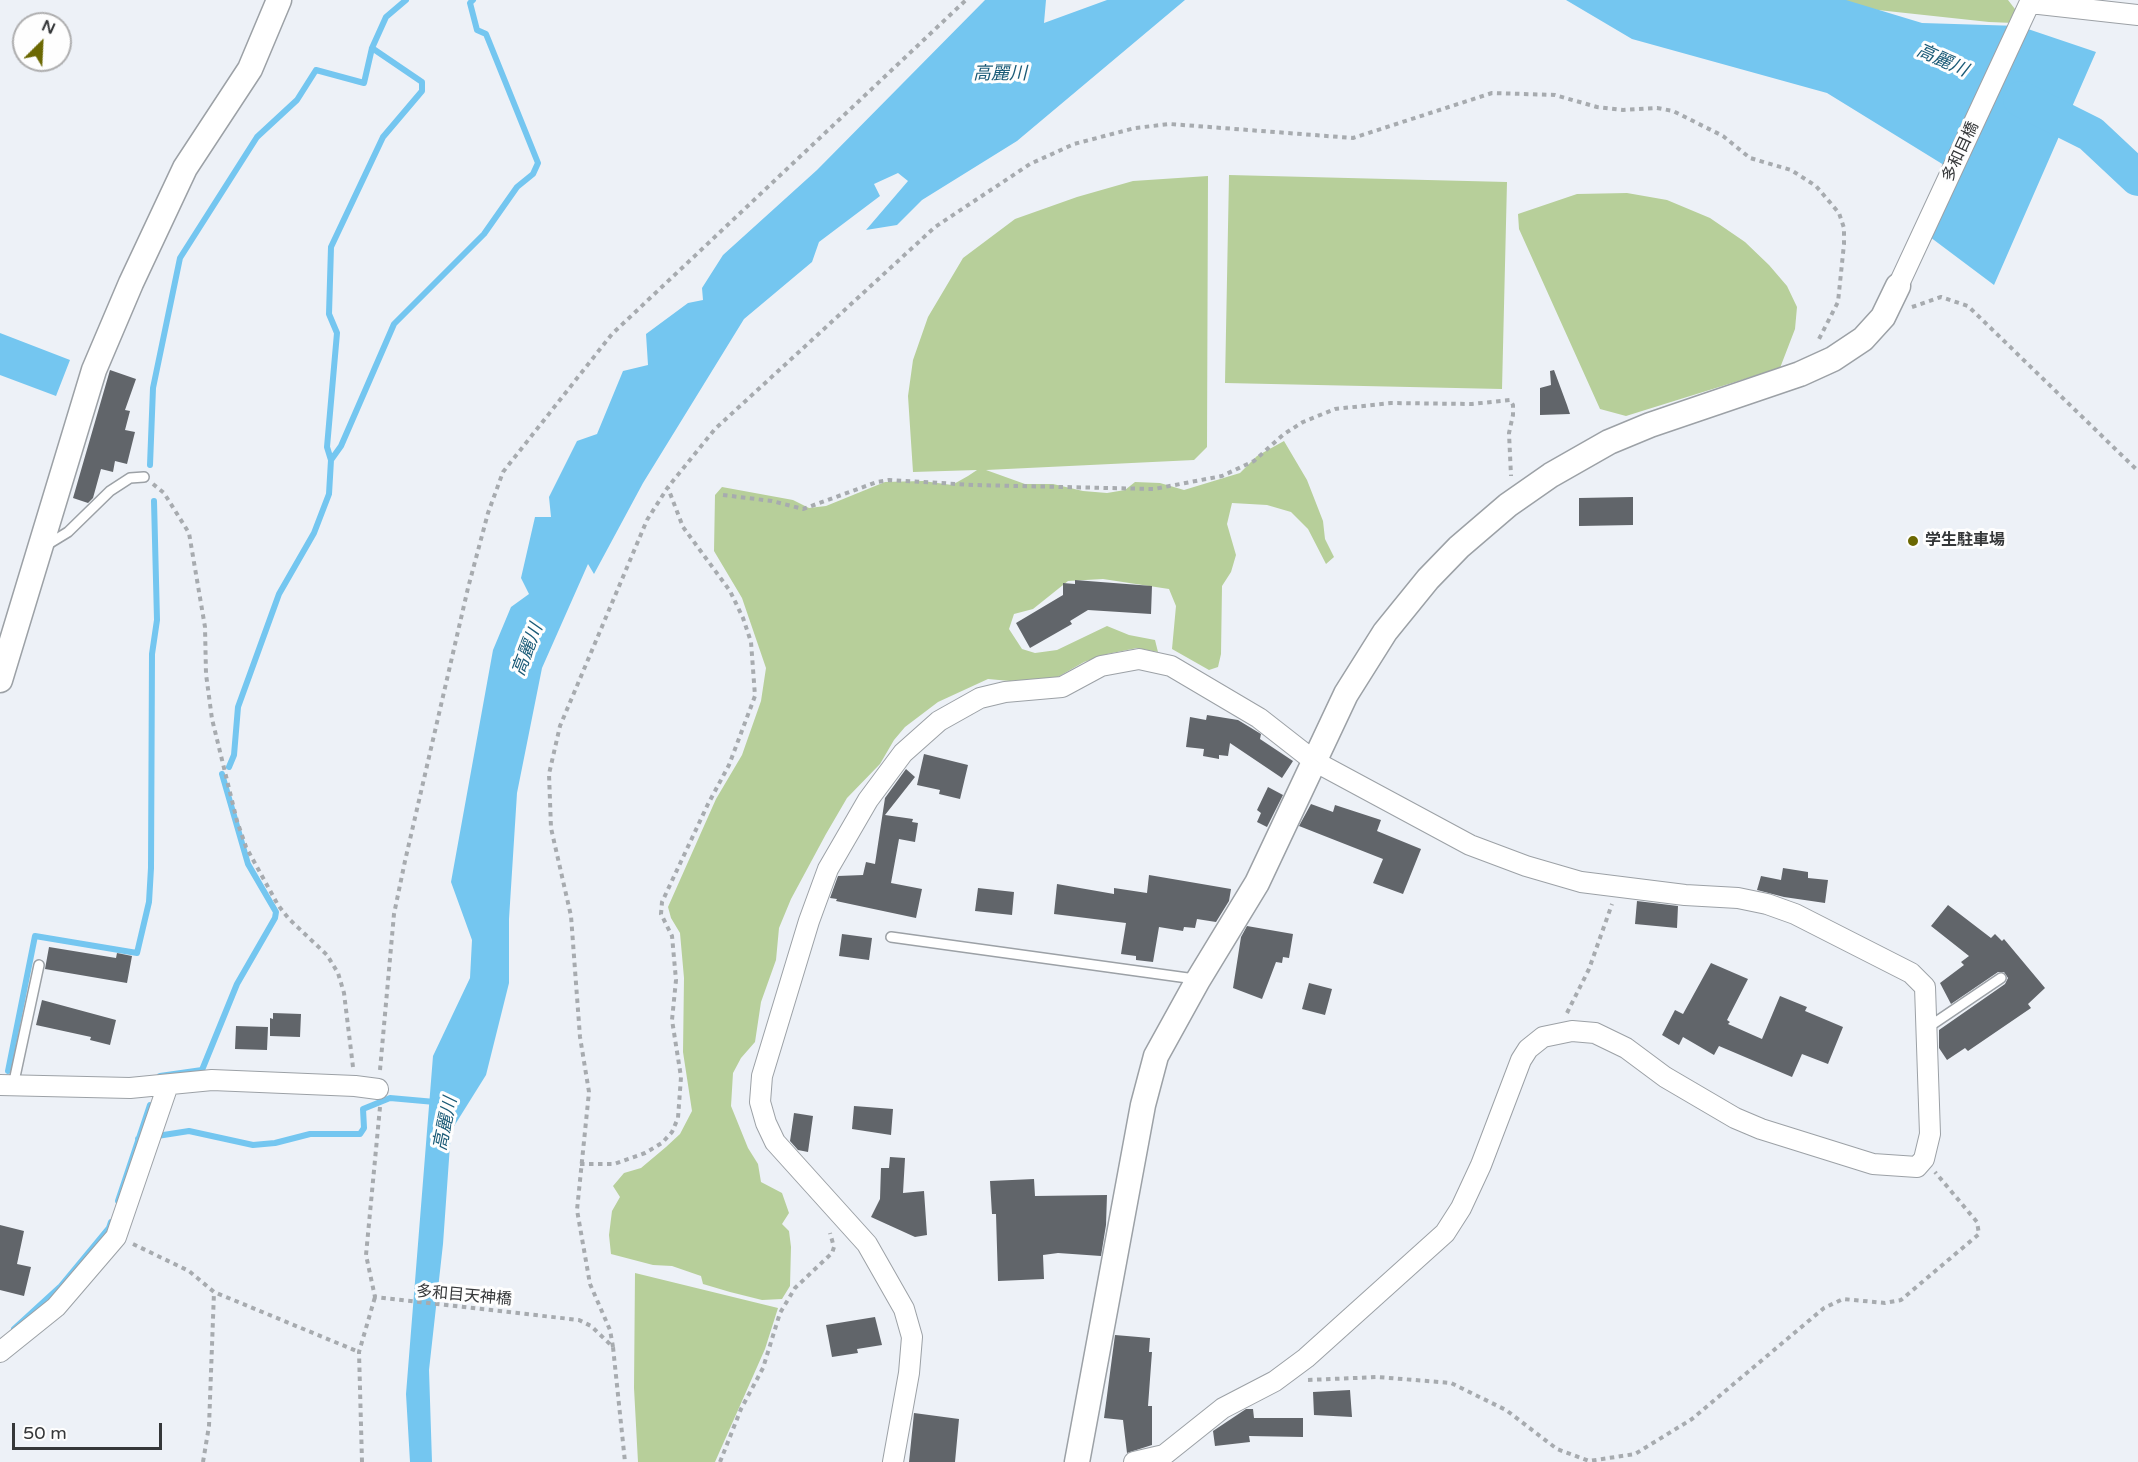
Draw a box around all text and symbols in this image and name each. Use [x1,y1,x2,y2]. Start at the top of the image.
north arrow [12,12,72,72]
text: N [39,16,58,39]
water label: 高麗川 [1913,40,1971,82]
water label: 高麗川 [973,63,1027,85]
street label: 多和目橋 [1939,119,1983,185]
place label: 学生駐車場 [1925,531,2005,551]
marker: 学生駐車場 [1906,534,1920,548]
water label: 高麗川 [508,621,548,679]
water label: 高麗川 [430,1095,462,1153]
street label: 多和目天神橋 [415,1282,513,1310]
scale bar [15,1411,165,1449]
text: 50 m [23,1422,67,1444]

